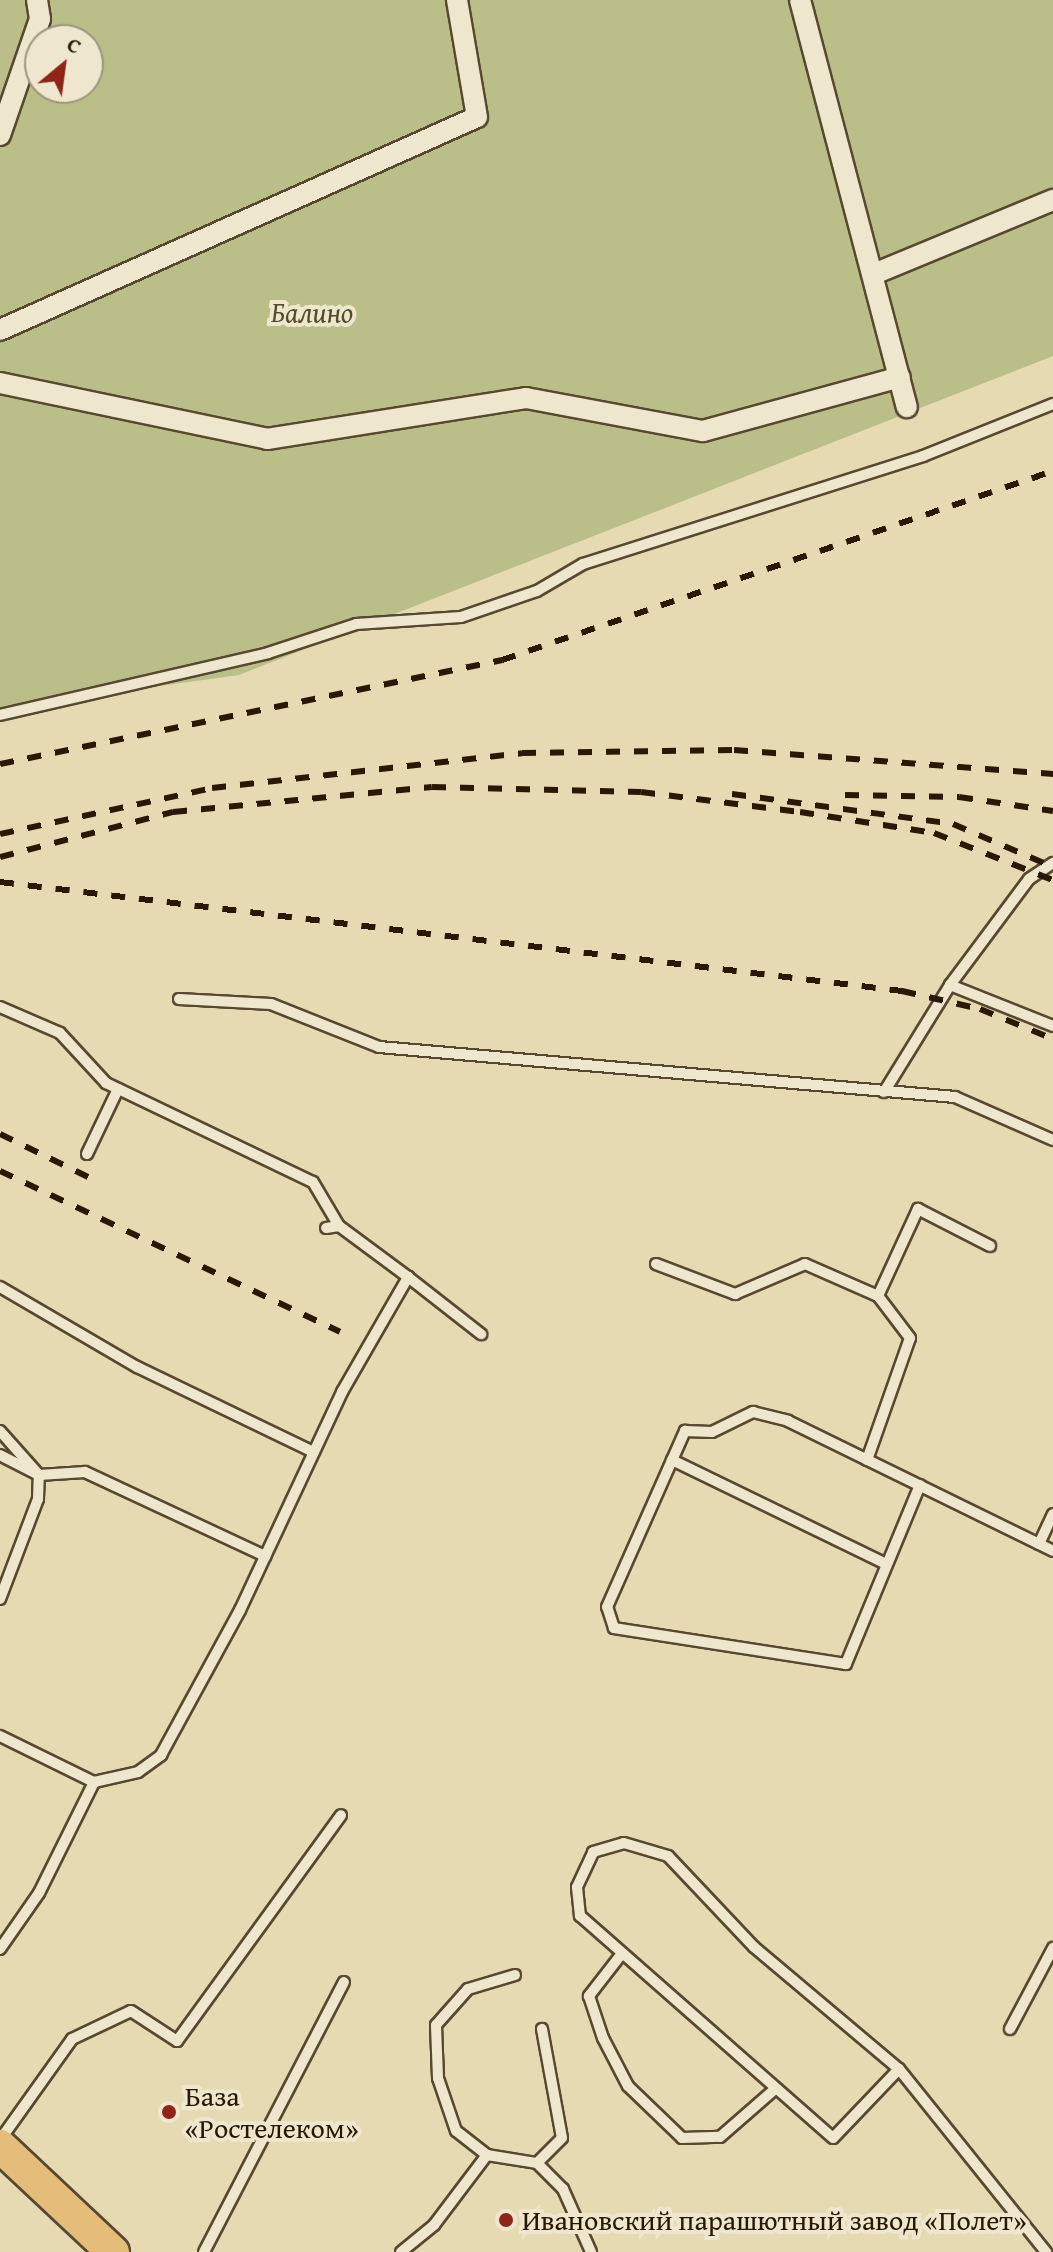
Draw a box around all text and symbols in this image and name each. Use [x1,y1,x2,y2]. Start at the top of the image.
north arrow [24,24,104,104]
text: С [61,28,88,62]
park label: Балино [271,295,353,329]
place label: База «Ростелеком» [185,2079,359,2145]
marker: База «Ростелеком» [160,2103,178,2121]
place label: Ивановский парашютный завод «Полет» [522,2203,1027,2237]
marker: Ивановский парашютный завод «Полет» [497,2211,515,2229]

